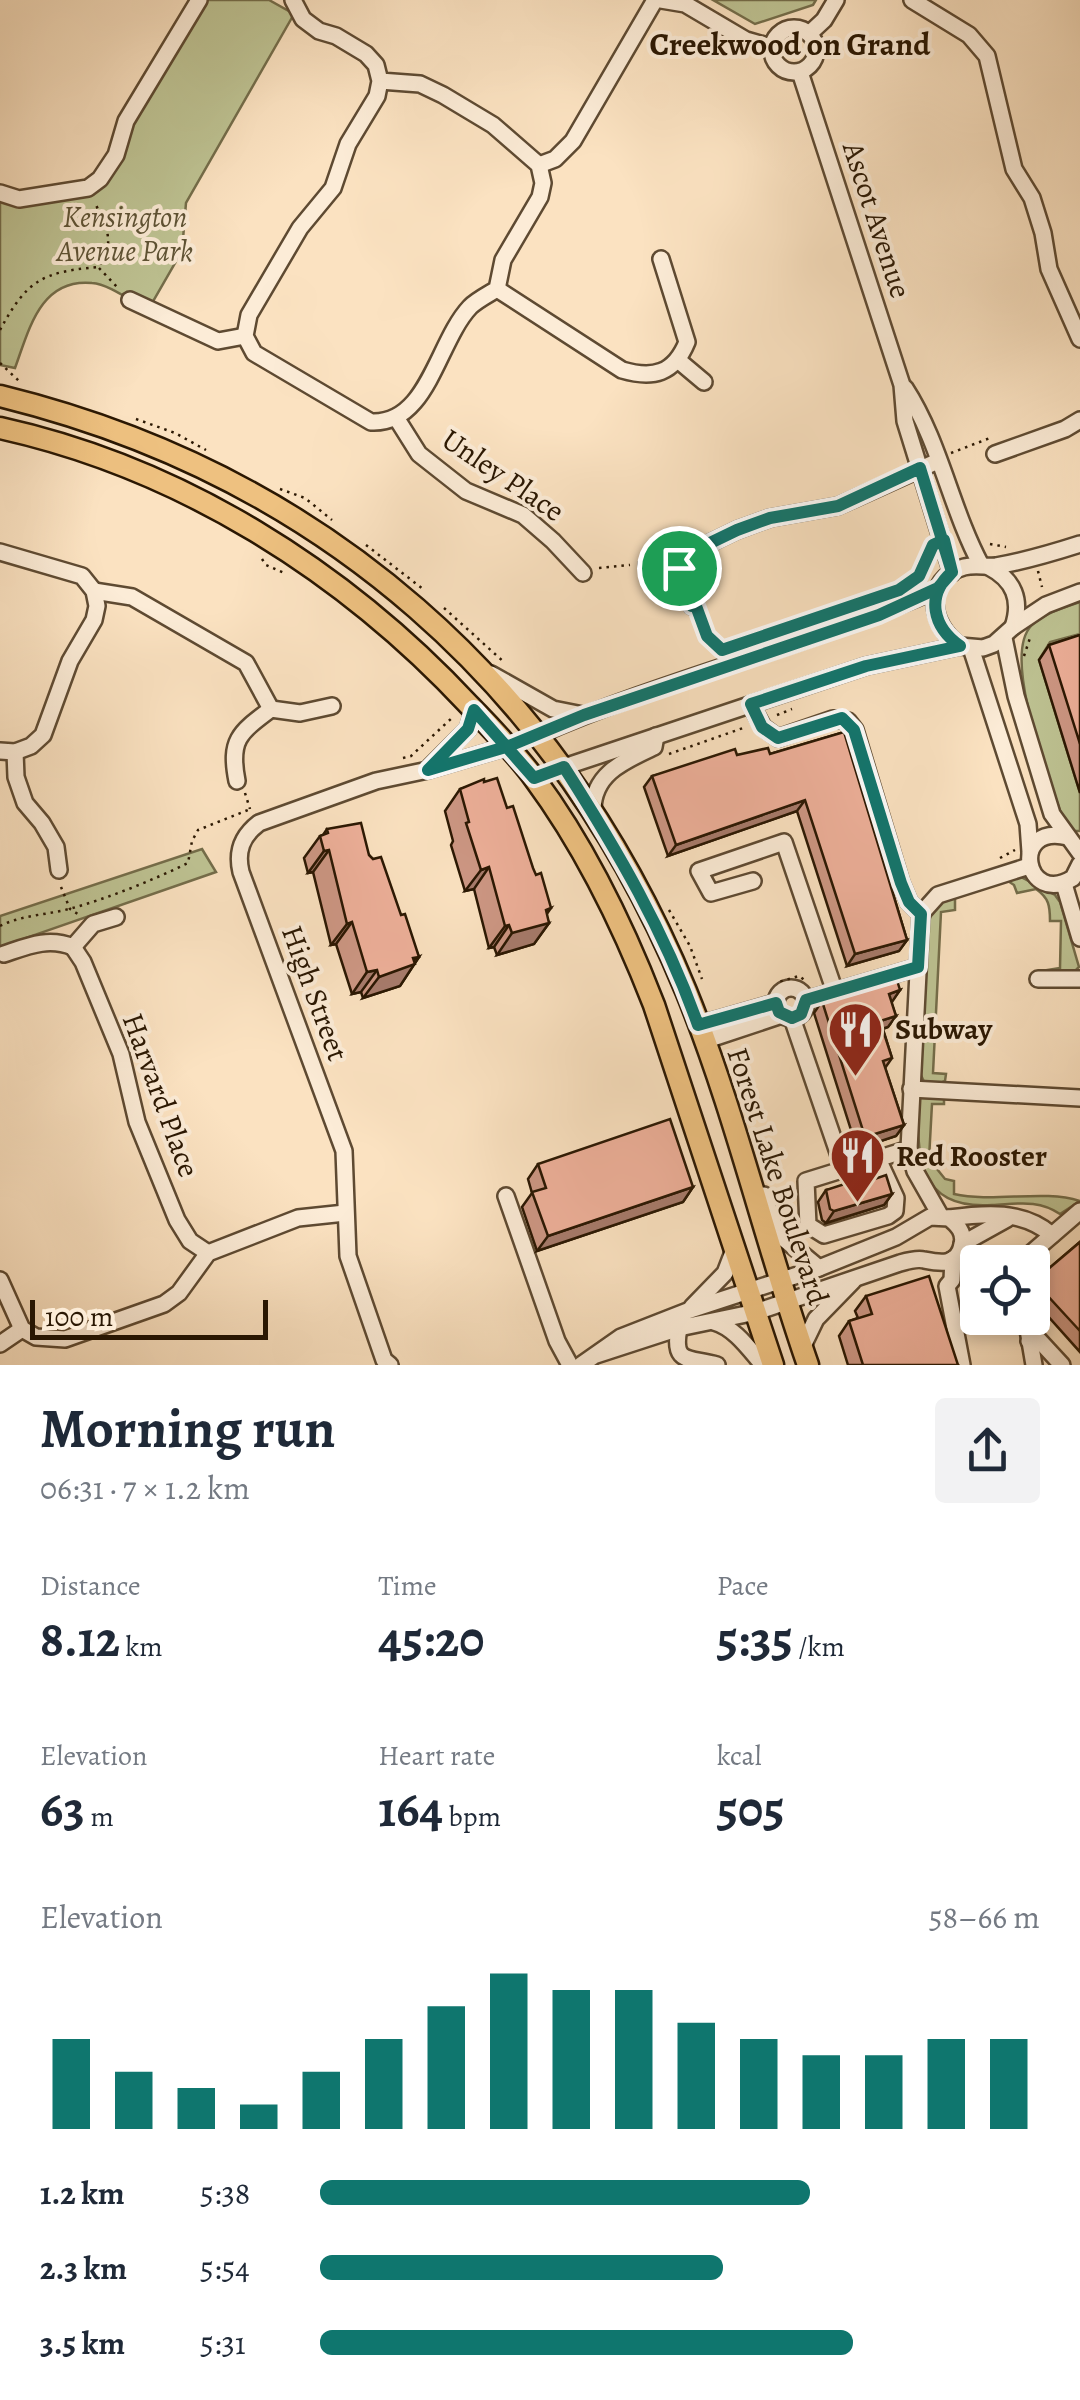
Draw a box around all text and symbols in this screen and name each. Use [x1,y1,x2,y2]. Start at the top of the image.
district label: Creekwood on Grand [650,22,931,66]
street label: Ascot Avenue [833,136,921,303]
park label: Kensington Avenue Park [55,197,193,271]
street label: Unley Place [434,419,572,531]
pin [637,526,722,611]
icon: arrive [652,541,707,596]
street label: High Street [272,920,358,1066]
restaurant icon: Subway [826,999,886,1078]
street label: Harvard Place [113,1008,209,1182]
place label: Subway [895,1009,993,1049]
street label: Forest Lake Boulevard [718,1042,839,1310]
restaurant icon: Red Rooster [827,1126,887,1205]
place label: Red Rooster [896,1136,1047,1176]
map controls [960,1245,1050,1335]
button: locate [960,1245,1050,1335]
scale bar [30,1295,268,1340]
text: 100 m [45,1298,113,1336]
text: Morning run [40,1391,335,1466]
button: share [935,1398,1040,1503]
text: 06:31 · 7 × 1.2 km [40,1466,250,1510]
text: Distance [40,1567,140,1605]
text: Time [378,1567,437,1605]
text: Pace [717,1567,769,1605]
text: 8.12 [40,1605,120,1673]
text: 45:20 [378,1605,484,1673]
text: 5:35 [717,1605,793,1673]
text: km [120,1628,163,1666]
text: /km [793,1628,845,1666]
text: Elevation [40,1737,147,1775]
text: Heart rate [378,1737,495,1775]
text: kcal [717,1737,762,1775]
text: 63 [40,1775,85,1843]
text: 164 [378,1775,443,1843]
text: 505 [717,1775,785,1843]
text: m [85,1798,114,1836]
text: bpm [443,1798,501,1836]
text: Elevation [40,1895,163,1939]
text: 58–66 m [929,1895,1040,1939]
text: 1.2 km [40,2171,125,2215]
text: 5:38 [200,2171,250,2215]
text: 2.3 km [40,2246,127,2290]
text: 5:54 [200,2246,250,2290]
text: 3.5 km [40,2321,125,2365]
text: 5:31 [200,2321,246,2365]

